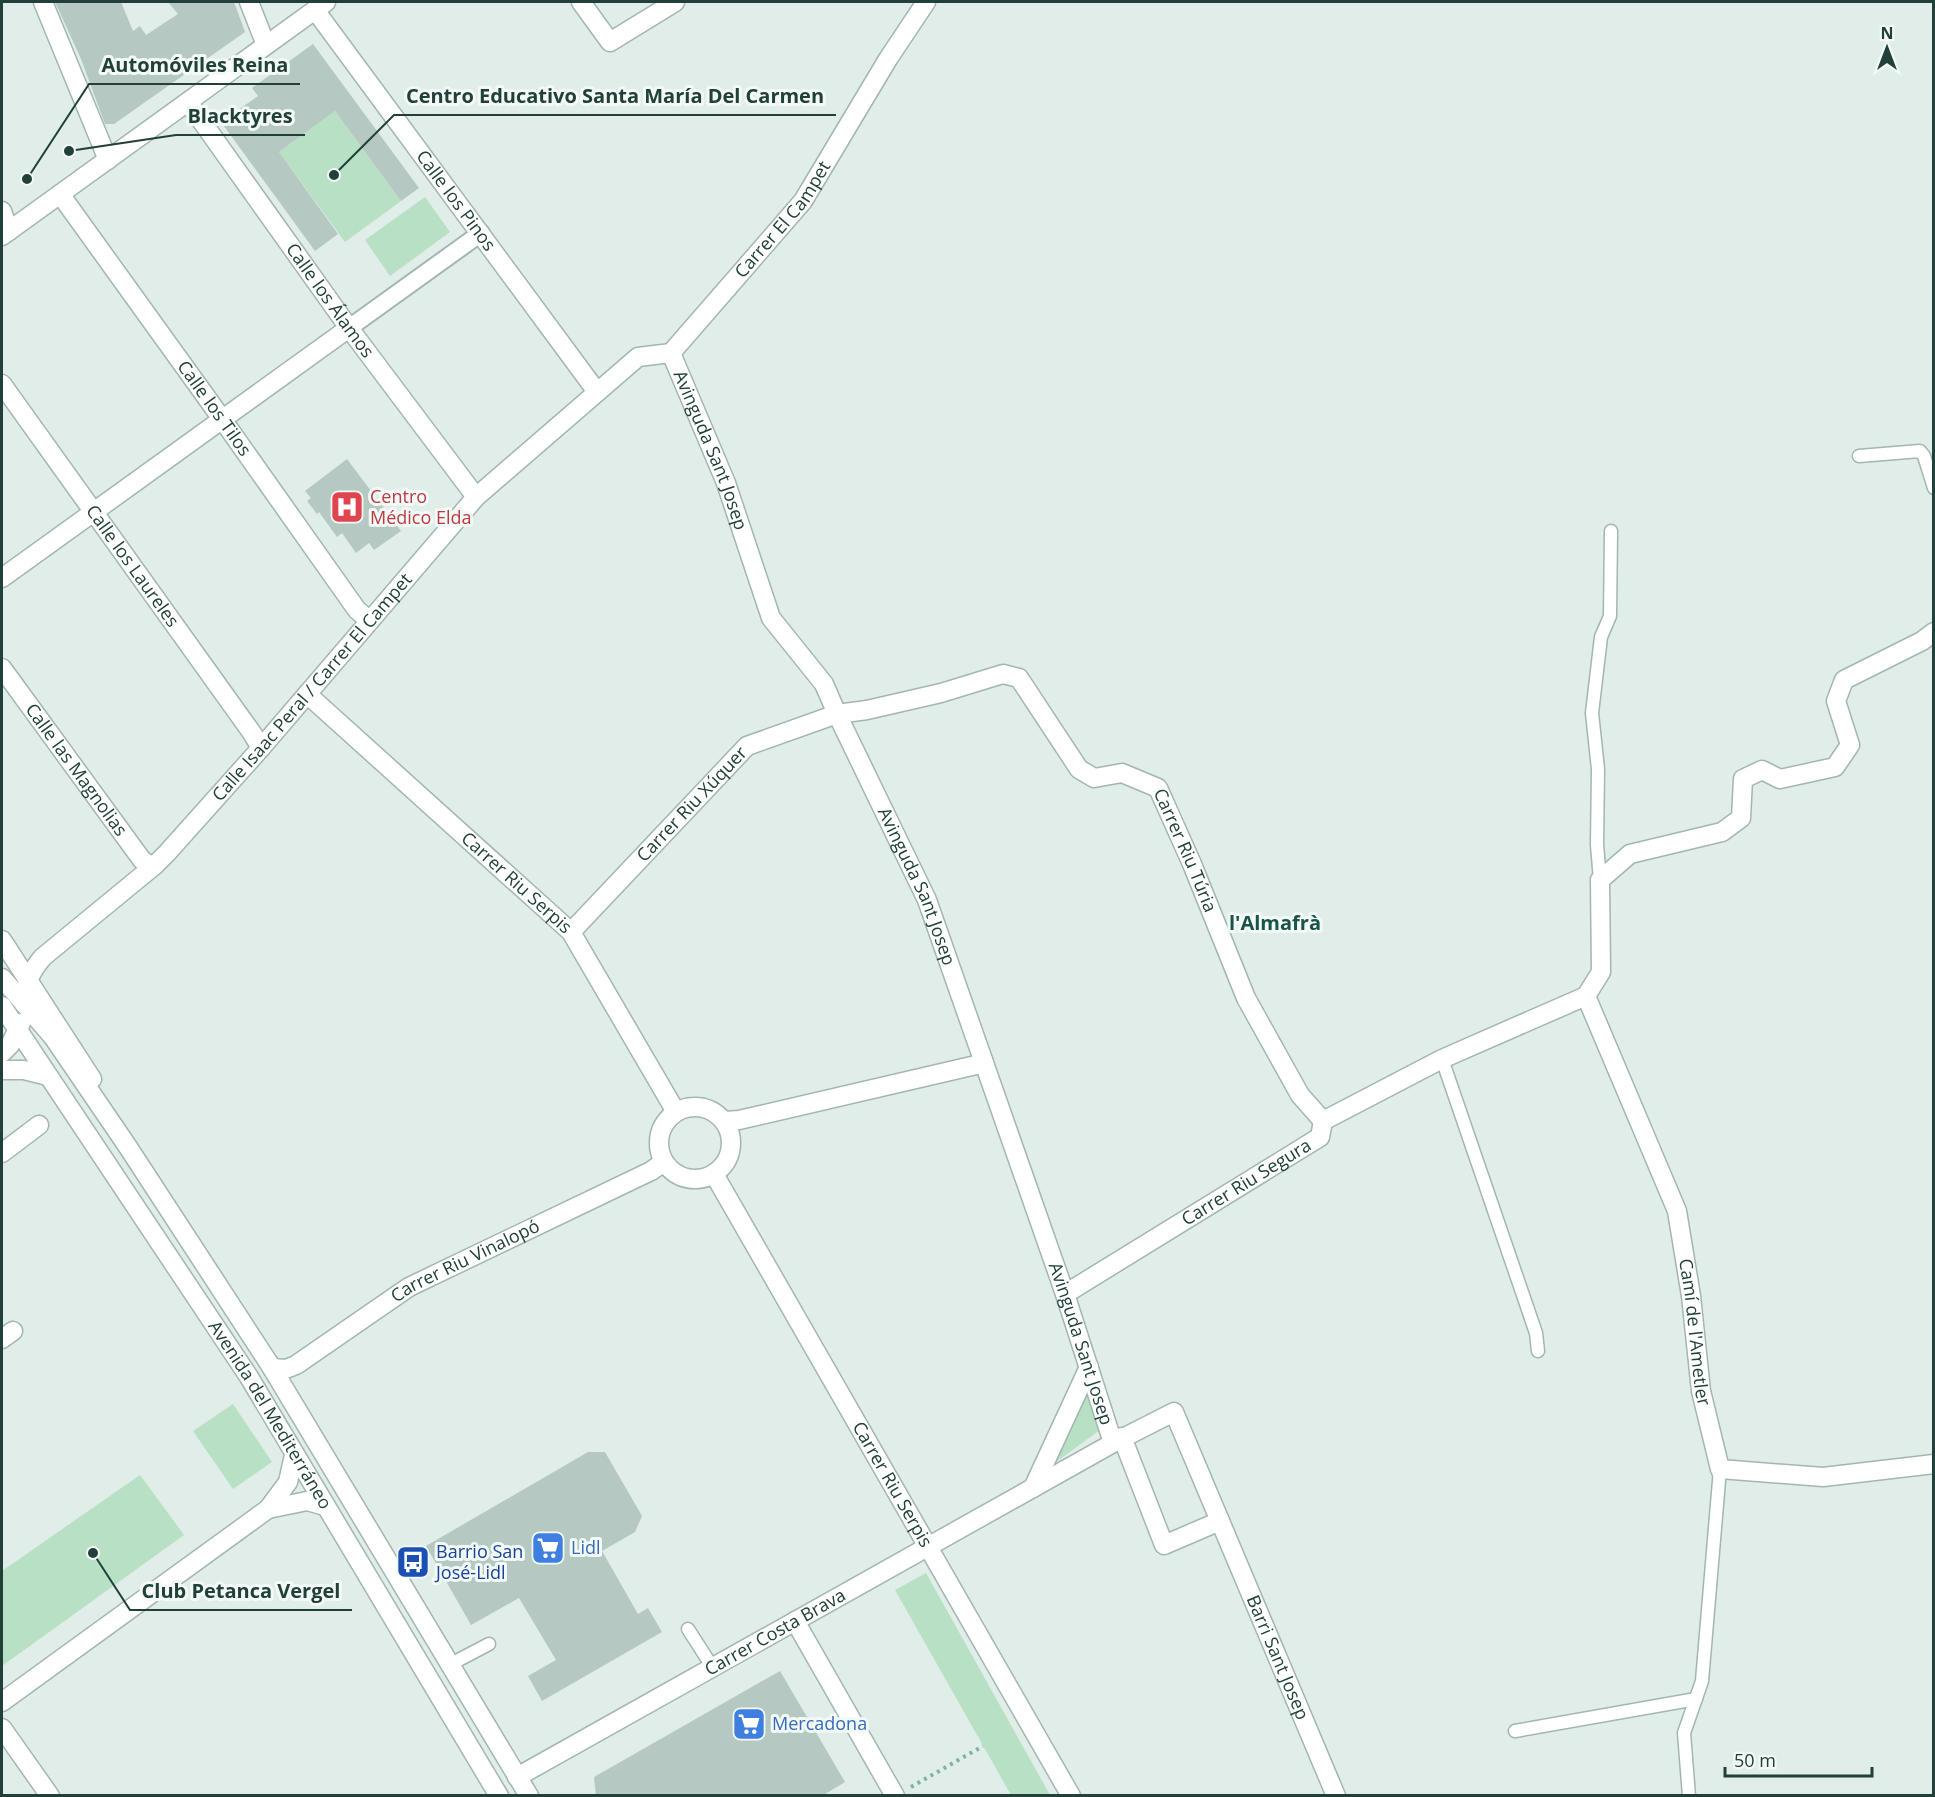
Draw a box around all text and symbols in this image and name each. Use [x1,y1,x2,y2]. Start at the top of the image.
north arrow [1857,18,1917,78]
text: N [1880,22,1894,44]
callout: Automóviles Reina [89,46,300,84]
text: Automóviles Reina [102,51,288,78]
callout: Centro Educativo Santa María Del Carmen [394,77,836,115]
text: Centro Educativo Santa María Del Carmen [406,82,824,109]
callout: Blacktyres [176,97,305,135]
text: Blacktyres [187,102,293,129]
street label: Calle los Pinos [411,145,502,255]
street label: Carrer El Campet [729,156,835,282]
street label: Calle los Álamos [281,238,380,362]
street label: Calle los Tilos [173,355,257,460]
street label: Avinguda Sant Josep [669,366,754,533]
place label: Centro Médico Elda [370,484,472,529]
hospital icon: Centro Médico Elda [329,489,365,525]
street label: Calle los Laureles [81,500,185,631]
street label: Calle Isaac Peral / Carrer El Campet [206,568,417,806]
street label: Calle las Magnolias [21,698,133,840]
street label: Carrer Riu Xúquer [631,740,752,866]
street label: Carrer Riu Túria [1149,784,1223,915]
street label: Avinguda Sant Josep [873,803,962,968]
street label: Carrer Riu Serpis [457,826,578,938]
district label: l'Almafrà [1229,909,1321,936]
street label: Carrer Riu Segura [1177,1133,1315,1230]
street label: Carrer Riu Vinalopó [385,1213,543,1307]
street label: Camí de l'Ametler [1674,1257,1717,1409]
street label: Avinguda Sant Josep [1044,1259,1119,1428]
street label: Avenida del Mediterráneo [204,1315,338,1513]
street label: Carrer Riu Serpis [848,1417,939,1551]
supermarket icon: Lidl [530,1530,566,1566]
place label: Lidl [571,1535,601,1559]
place label: Barrio San José-Lidl [434,1539,523,1584]
bus stop icon: Barrio San José-Lidl [395,1544,431,1580]
callout: Club Petanca Vergel [130,1572,352,1610]
text: Club Petanca Vergel [142,1577,340,1604]
street label: Carrer Costa Brava [700,1582,850,1681]
street label: Barri Sant Josep [1242,1591,1315,1723]
supermarket icon: Mercadona [731,1706,767,1742]
place label: Mercadona [772,1711,867,1735]
scale bar [1725,1740,1872,1778]
text: 50 m [1734,1748,1776,1772]

